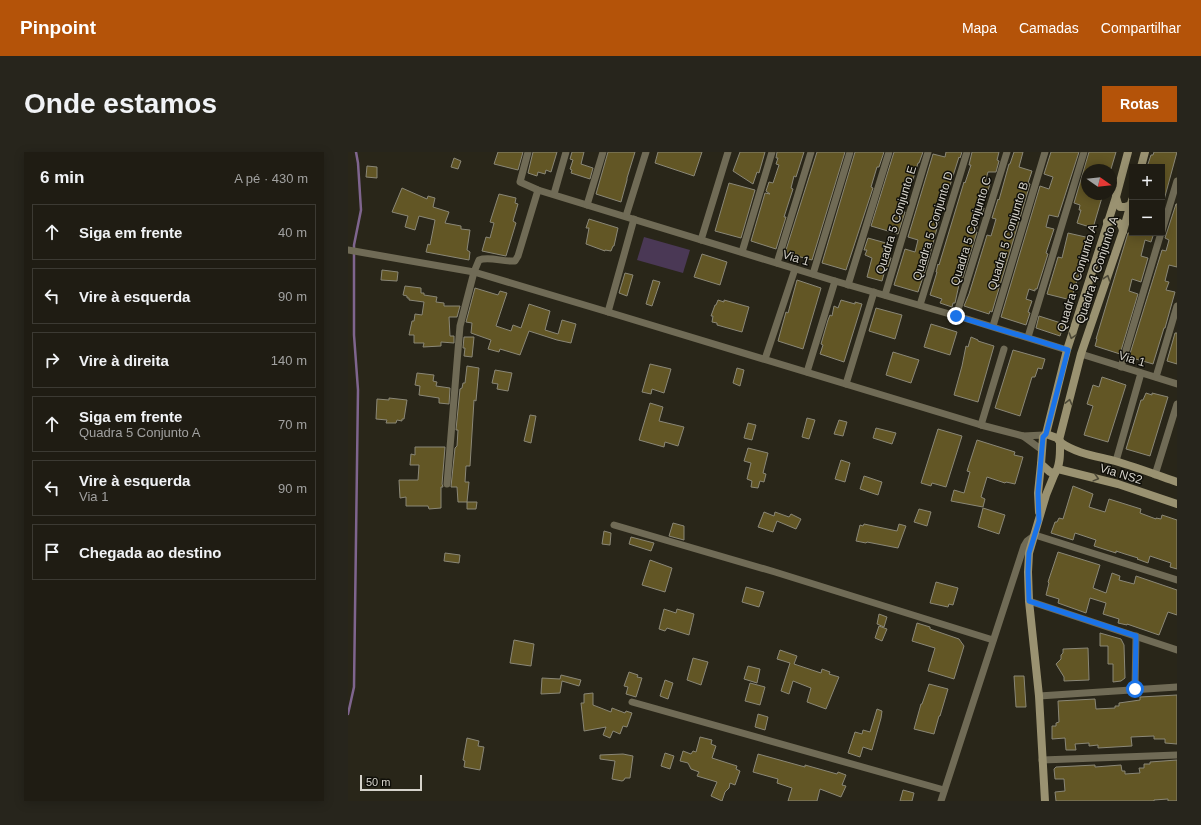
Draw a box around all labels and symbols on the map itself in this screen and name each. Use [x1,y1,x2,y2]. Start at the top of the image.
street label: Quadra 5 Conjunto E [873,164,919,276]
north arrow [1081,164,1117,200]
street label: Quadra 5 Conjunto D [910,169,956,282]
street label: Quadra 5 Conjunto C [948,174,994,287]
street label: Quadra 5 Conjunto B [985,180,1031,292]
street label: Quadra 4 Conjunto A [1073,215,1121,325]
street label: Quadra 5 Conjunto A [1054,222,1100,334]
street label: Via 1 [781,247,811,269]
one-way arrow [1102,275,1111,282]
route end [947,307,965,325]
one-way arrow [1068,333,1077,340]
street label: Via 1 [1117,348,1147,370]
one-way arrow [1064,399,1073,406]
street label: Via NS2 [1098,461,1144,487]
one-way arrow [1092,474,1099,482]
route start [1126,680,1144,698]
scale bar [360,773,422,792]

